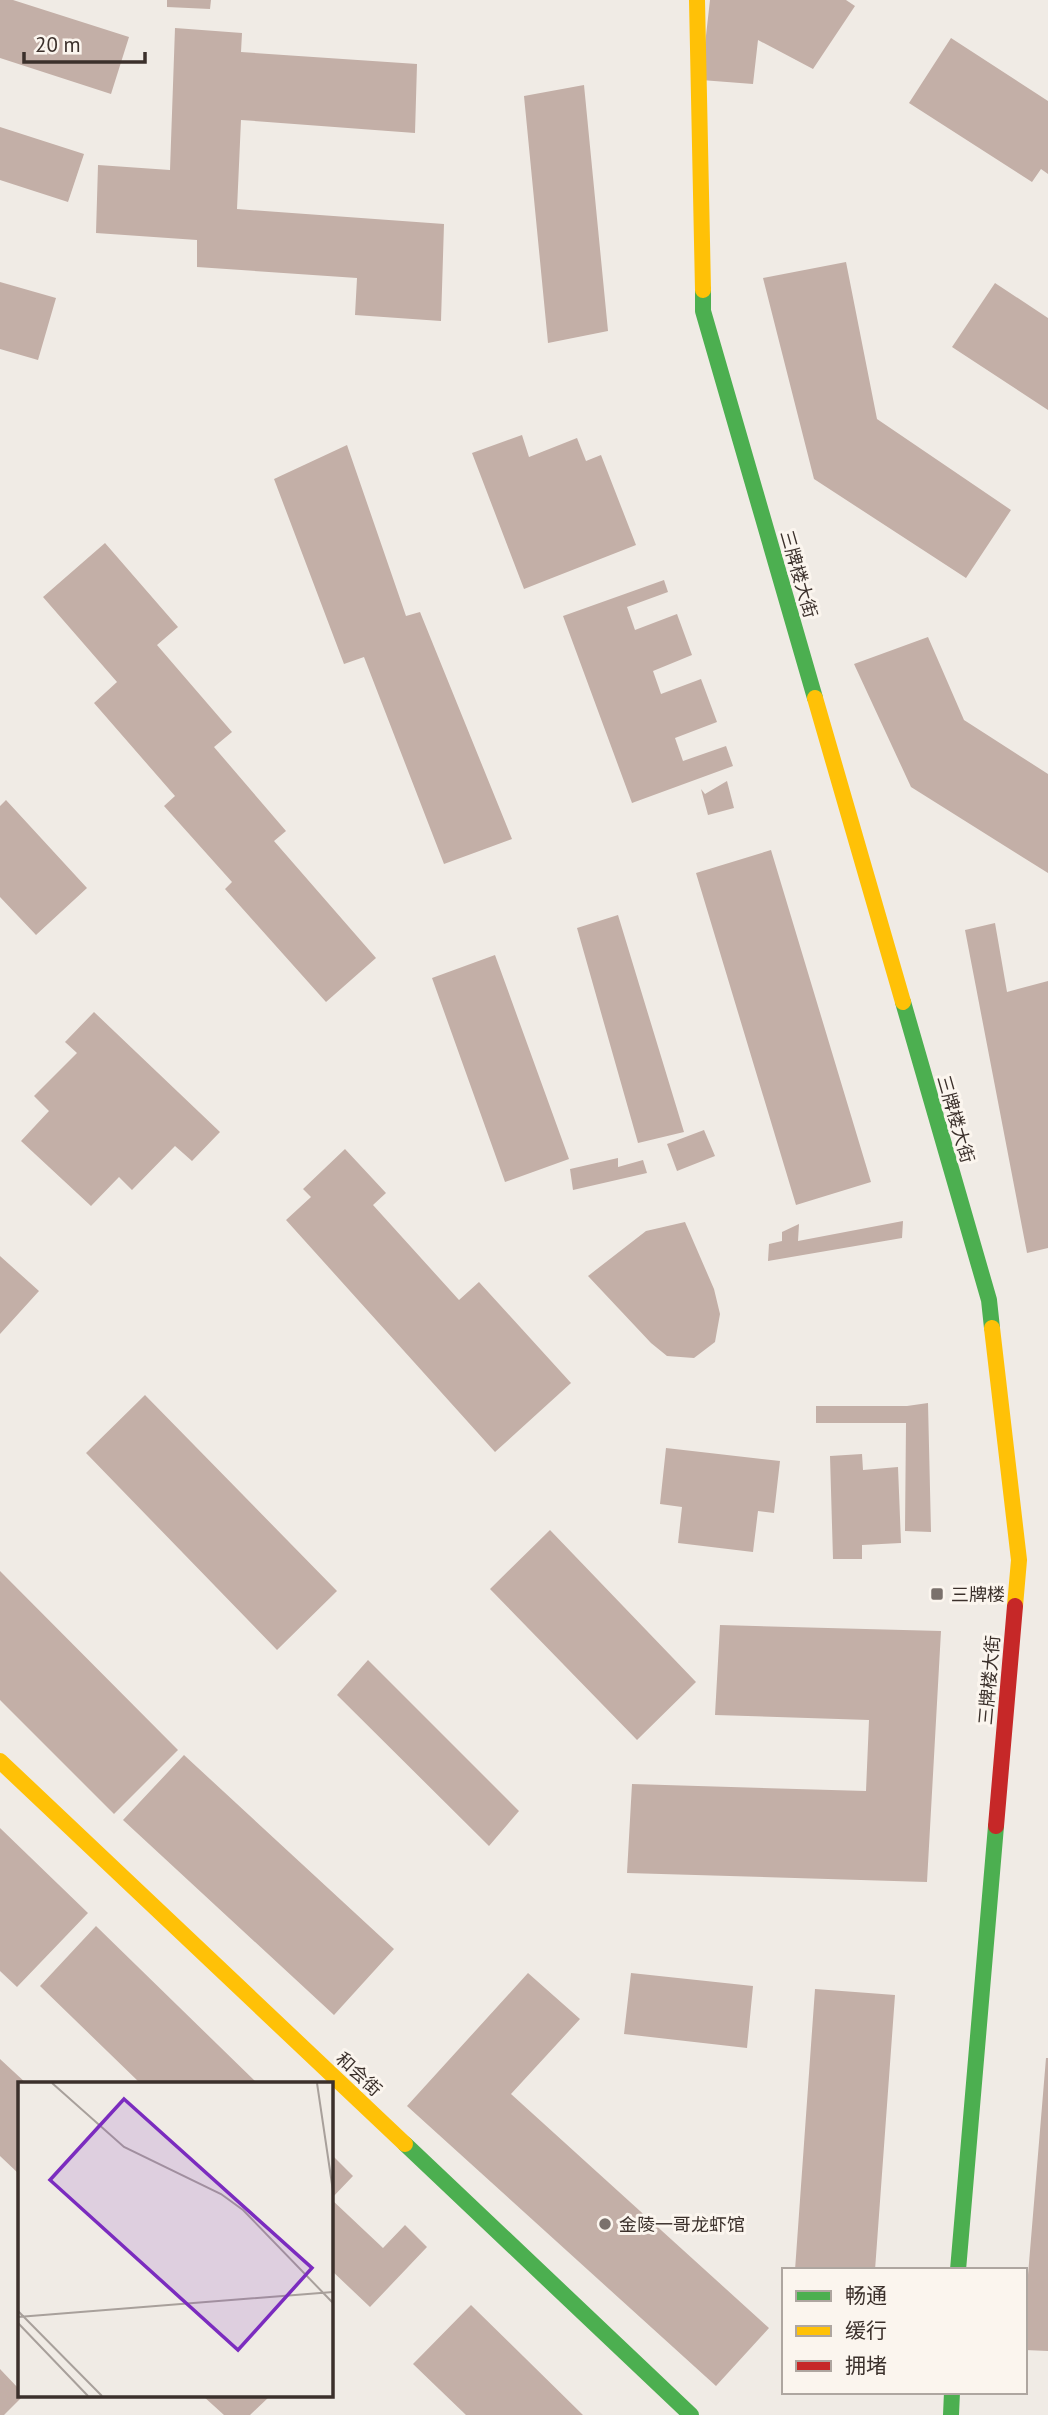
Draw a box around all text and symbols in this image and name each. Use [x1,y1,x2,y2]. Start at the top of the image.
scale bar [24,21,145,65]
text: 20 m [35,31,81,58]
street label: 三牌楼大街 [776,528,822,620]
street label: 三牌楼大街 [933,1073,979,1165]
place label: 三牌楼 [951,1583,1005,1606]
marker: 三牌楼 [929,1586,945,1602]
street label: 三牌楼大街 [974,1634,1004,1726]
street label: 和会街 [331,2047,387,2101]
inset map [18,2082,332,2398]
place label: 金陵一哥龙虾馆 [619,2213,745,2236]
marker: 金陵一哥龙虾馆 [597,2216,613,2232]
legend [782,2268,1027,2394]
text: 畅通 [845,2282,887,2309]
text: 缓行 [845,2317,887,2344]
text: 拥堵 [845,2352,887,2379]

